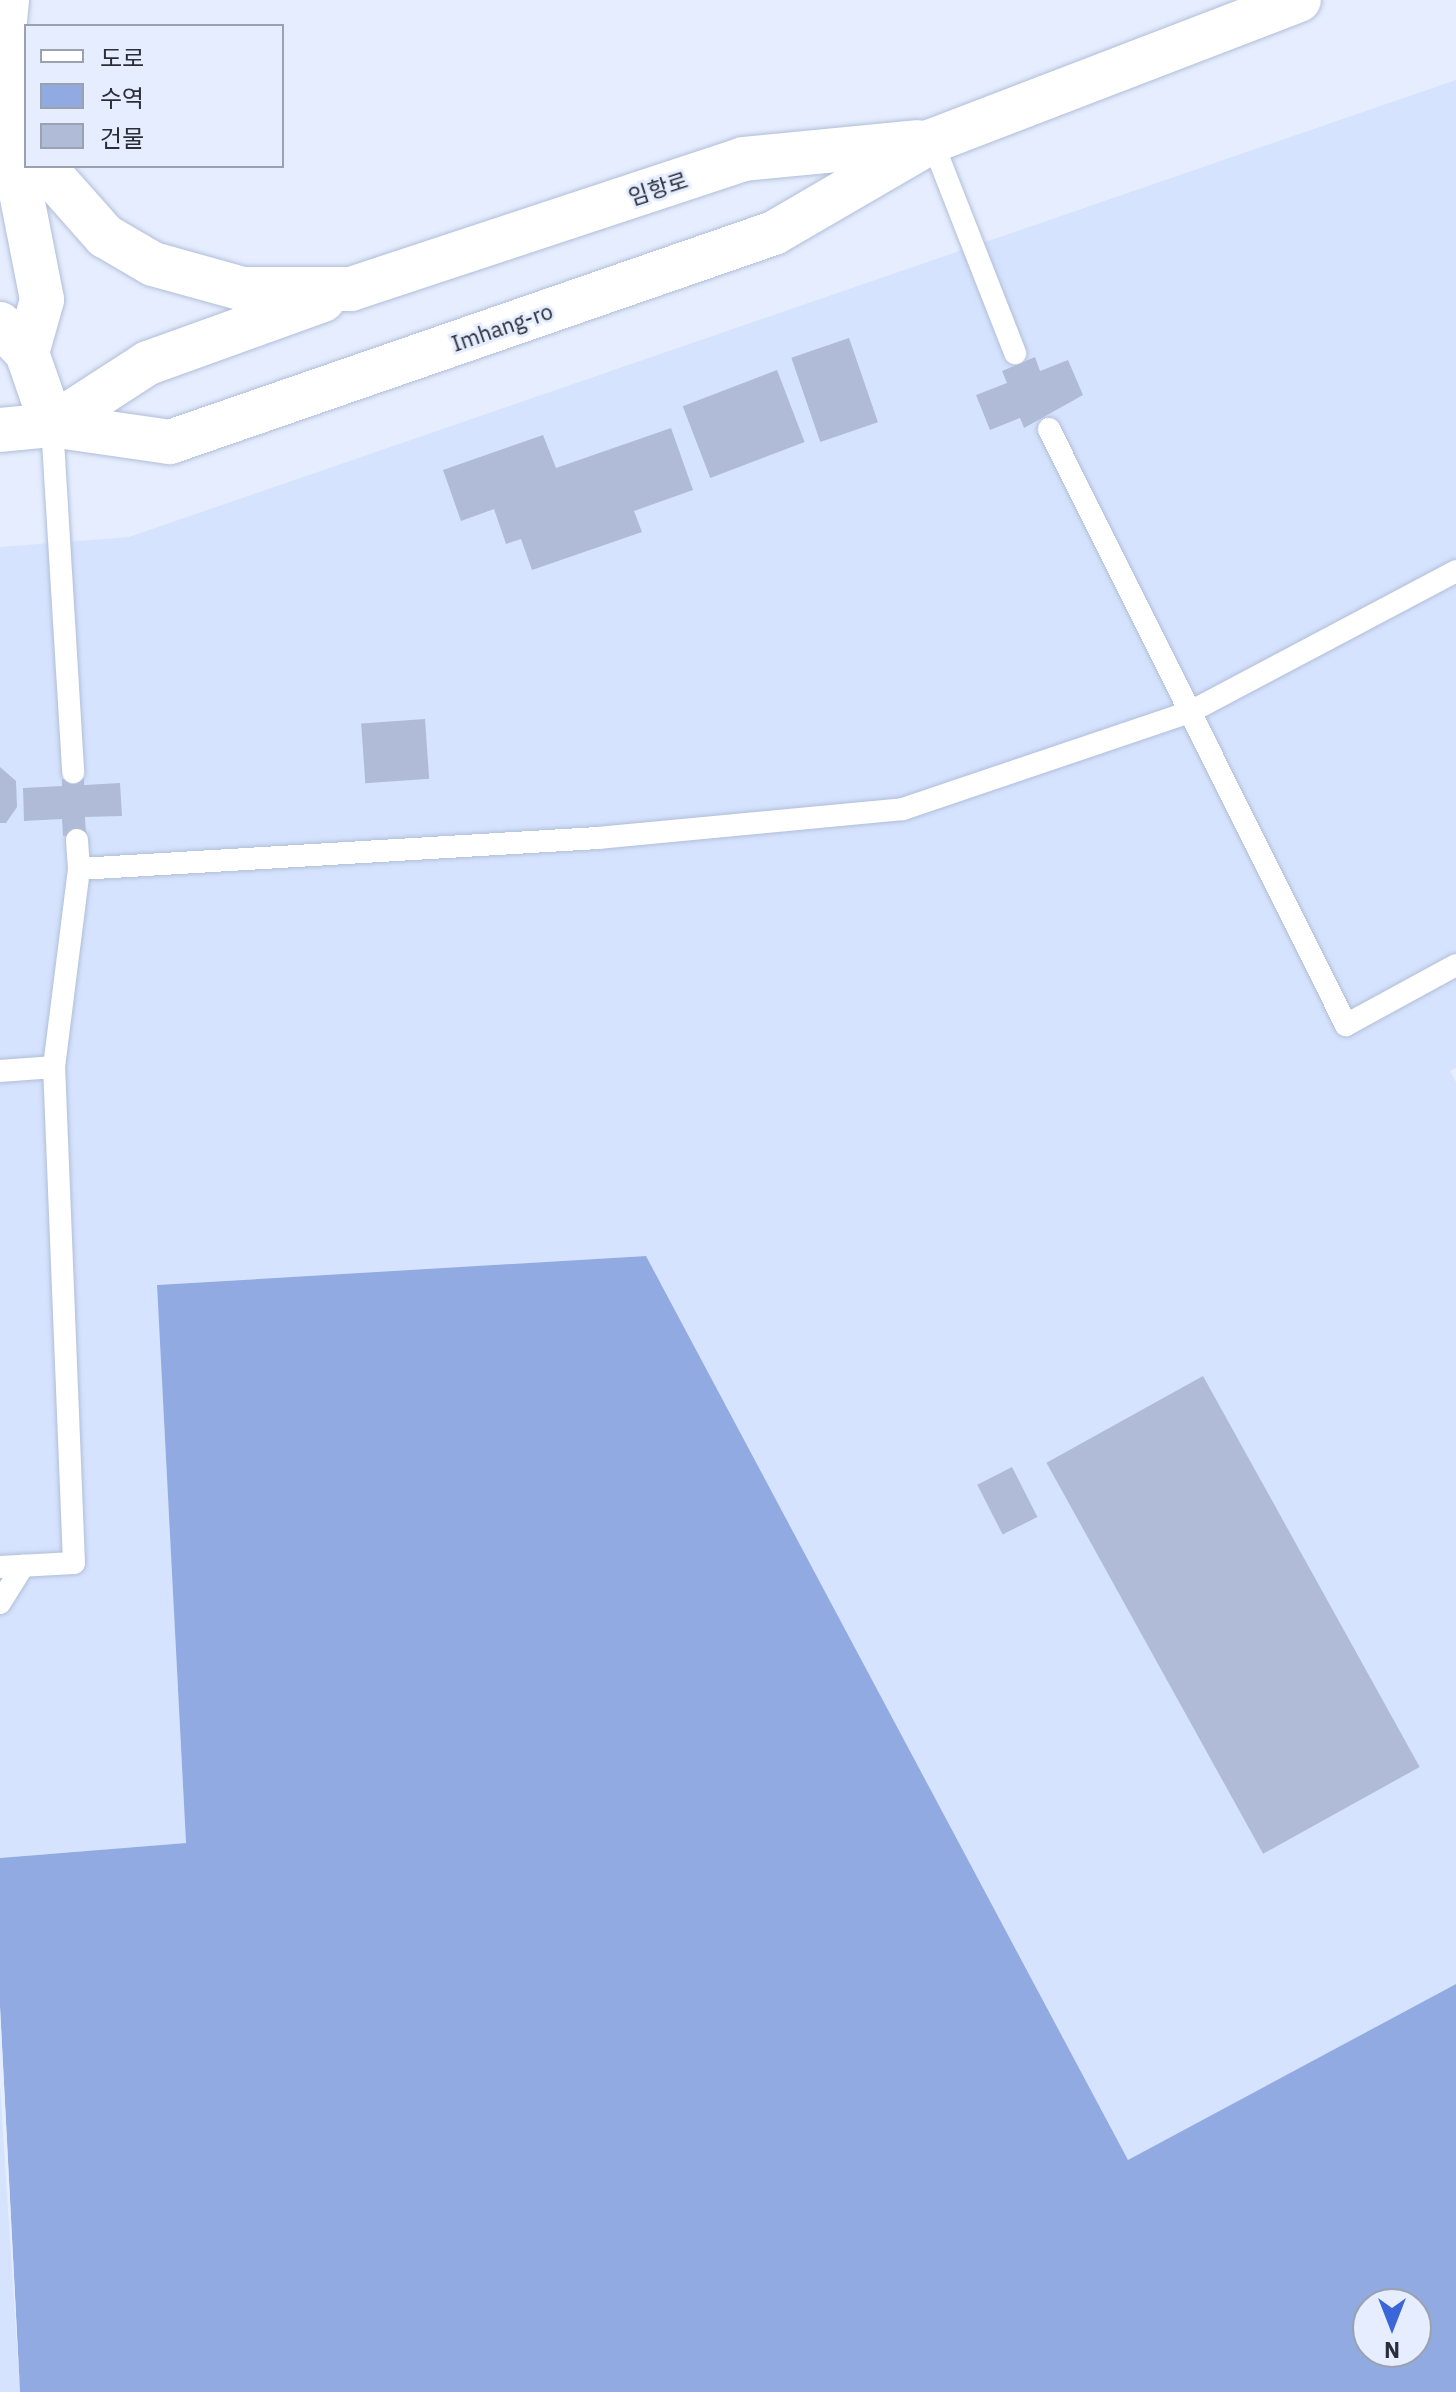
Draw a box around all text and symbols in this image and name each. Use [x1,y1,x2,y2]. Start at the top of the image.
legend [24,24,284,168]
text: 도로 [100,42,144,74]
text: 수역 [100,82,144,114]
text: 건물 [100,122,144,154]
street label: 임항로 [625,166,691,210]
street label: Imhang-ro [448,297,556,357]
north arrow [1352,2288,1432,2368]
text: N [1384,2336,1400,2365]

